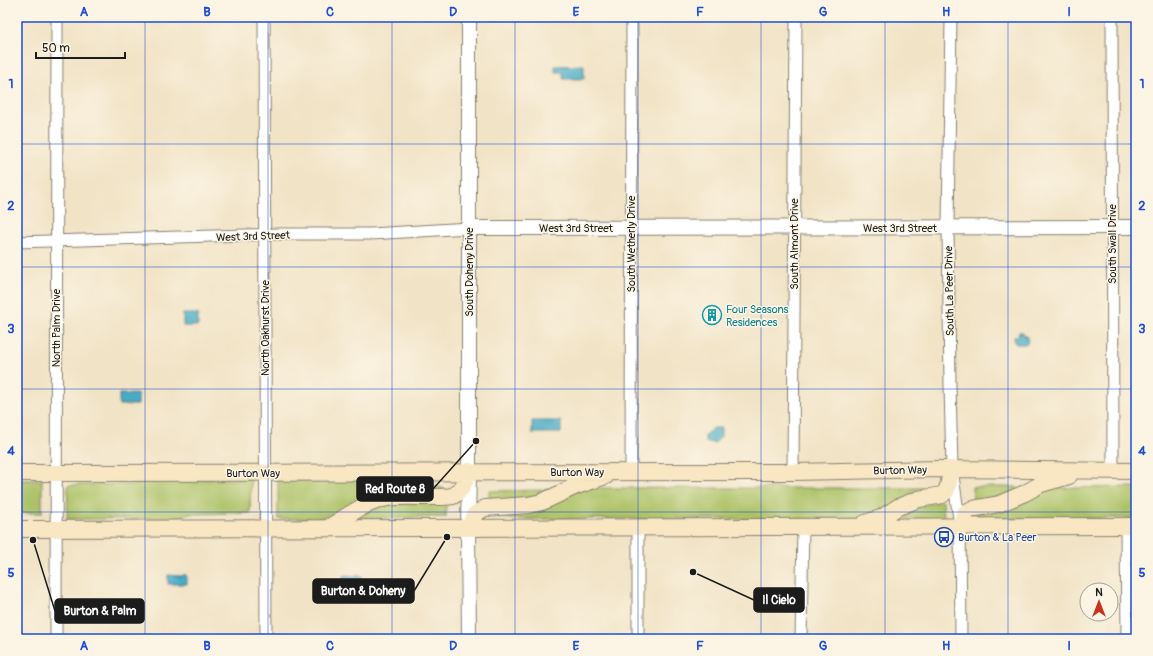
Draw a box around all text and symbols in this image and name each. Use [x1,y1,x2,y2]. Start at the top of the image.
text: A [80,4,89,20]
text: B [203,4,211,20]
text: C [326,4,334,20]
text: D [449,4,457,20]
text: E [573,4,580,20]
text: F [696,4,704,20]
text: G [819,4,828,20]
text: H [942,4,950,20]
text: I [1067,4,1071,20]
scale bar [36,34,125,60]
text: 50 m [42,41,70,56]
text: 1 [8,76,14,92]
text: 1 [1139,76,1145,92]
street label: South Wetherly Drive [625,195,638,292]
text: 2 [7,198,15,214]
street label: South Almont Drive [788,198,801,290]
text: 2 [1138,198,1146,214]
street label: South Swall Drive [1106,203,1119,284]
street label: West 3rd Street [539,222,614,235]
street label: West 3rd Street [863,222,938,235]
street label: South Doheny Drive [463,227,476,317]
street label: West 3rd Street [216,229,291,244]
street label: South La Peer Drive [942,245,957,336]
street label: North Oakhurst Drive [259,280,272,376]
street label: North Palm Drive [50,288,63,367]
place label: Four Seasons Residences [726,303,788,329]
building icon: Four Seasons Residences [701,304,723,326]
text: 3 [7,321,15,337]
text: 3 [1138,321,1146,337]
text: 4 [7,443,15,459]
text: 4 [1138,443,1146,459]
street label: Burton Way [873,464,927,477]
street label: Burton Way [550,466,604,479]
street label: Burton Way [226,467,280,480]
callout: Red Route 8 [357,477,433,501]
text: Red Route 8 [365,482,425,497]
bus stop icon: Burton & La Peer [933,526,955,548]
place label: Burton & La Peer [958,531,1036,544]
text: 5 [7,565,15,581]
text: 5 [1138,565,1146,581]
callout: Burton & Doheny [313,579,414,603]
north arrow [1079,582,1119,622]
text: Burton & Doheny [321,584,406,599]
text: N [1095,586,1103,599]
callout: Il Cielo [754,588,804,612]
text: Il Cielo [762,593,796,608]
callout: Burton & Palm [55,599,144,623]
text: Burton & Palm [63,604,137,619]
text: A [80,638,89,654]
text: B [203,638,211,654]
text: C [326,638,334,654]
text: D [449,638,457,654]
text: E [573,638,580,654]
text: F [696,638,704,654]
text: G [819,638,828,654]
text: H [942,638,950,654]
text: I [1067,638,1071,654]

